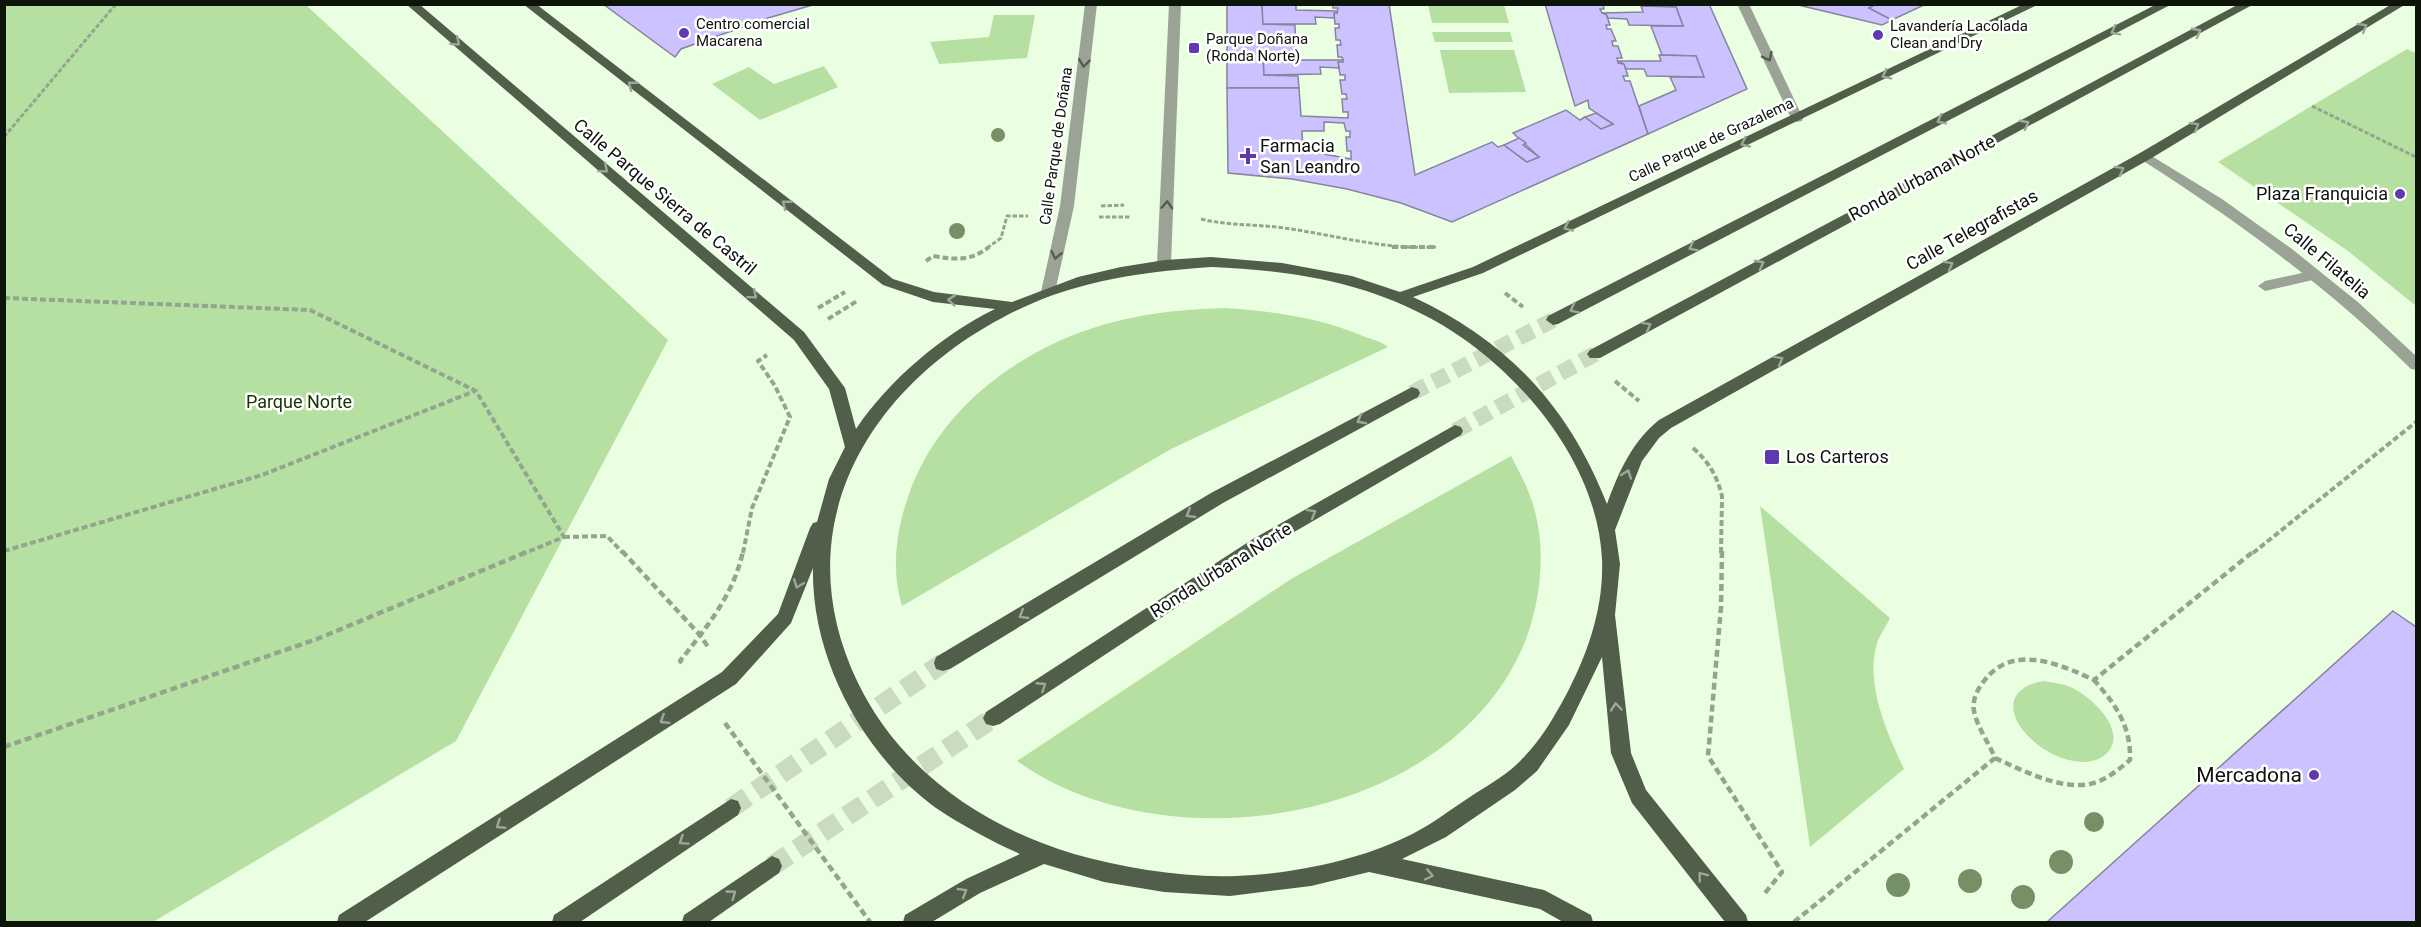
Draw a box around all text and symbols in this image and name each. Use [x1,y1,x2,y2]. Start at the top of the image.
place label: Centro comercial Macarena [696,15,810,50]
place label: Lavandería Lacolada Clean and Dry [1890,17,2028,52]
one-way arrow [2357,23,2367,34]
one-way arrow [2110,24,2121,35]
marker: Centro comercial Macarena [677,26,691,40]
marker: Lavandería Lacolada Clean and Dry [1871,28,1885,42]
one-way arrow [2191,28,2201,39]
place label: Parque Doñana (Ronda Norte) [1206,30,1308,65]
one-way arrow [449,35,460,46]
marker: Parque Doñana (Ronda Norte) [1187,41,1201,55]
one-way arrow [1761,51,1773,62]
one-way arrow [1078,58,1090,67]
street label: Calle Parque de Doñana [1036,66,1076,226]
one-way arrow [1882,68,1893,80]
one-way arrow [628,81,639,92]
street label: Calle Parque de Grazalema [1626,94,1796,186]
one-way arrow [1937,113,1948,124]
street label: Calle Parque Sierra de Castril [570,114,761,279]
one-way arrow [2019,120,2029,131]
one-way arrow [2189,122,2199,134]
street label: Ronda Urbana Norte [1845,130,1999,225]
place label: Farmacia San Leandro [1260,135,1360,177]
one-way arrow [1740,136,1751,148]
marker: Farmacia San Leandro [1241,149,1255,163]
one-way arrow [597,162,608,173]
one-way arrow [2113,166,2124,177]
place label: Plaza Franquicia [2256,183,2388,204]
street label: Calle Telegrafistas [1902,185,2041,274]
marker: Plaza Franquicia [2393,187,2407,201]
one-way arrow [782,200,793,211]
one-way arrow [1160,201,1173,210]
street label: Calle Filatelia [2280,218,2375,303]
one-way arrow [1564,219,1575,231]
one-way arrow [1688,240,1699,252]
one-way arrow [1050,250,1063,260]
one-way arrow [1754,260,1765,272]
one-way arrow [1943,261,1953,272]
one-way arrow [746,288,757,299]
one-way arrow [948,294,957,306]
one-way arrow [1570,301,1581,313]
one-way arrow [1641,321,1651,333]
one-way arrow [1773,356,1783,367]
park label: Parque Norte [246,391,352,412]
one-way arrow [1356,413,1367,425]
place label: Los Carteros [1786,446,1889,467]
marker: Los Carteros [1763,448,1781,466]
one-way arrow [1619,469,1632,480]
one-way arrow [1186,507,1196,519]
one-way arrow [1306,509,1317,520]
street label: Ronda Urbana Norte [1146,518,1295,622]
one-way arrow [792,579,805,589]
one-way arrow [1019,607,1029,619]
one-way arrow [1036,681,1046,693]
one-way arrow [1610,702,1623,711]
one-way arrow [660,712,670,724]
place label: Mercadona [2196,763,2302,787]
marker: Mercadona [2307,768,2321,782]
one-way arrow [496,817,506,829]
one-way arrow [679,834,690,845]
one-way arrow [1423,868,1433,881]
one-way arrow [1698,872,1709,883]
one-way arrow [957,888,967,900]
one-way arrow [725,890,736,901]

